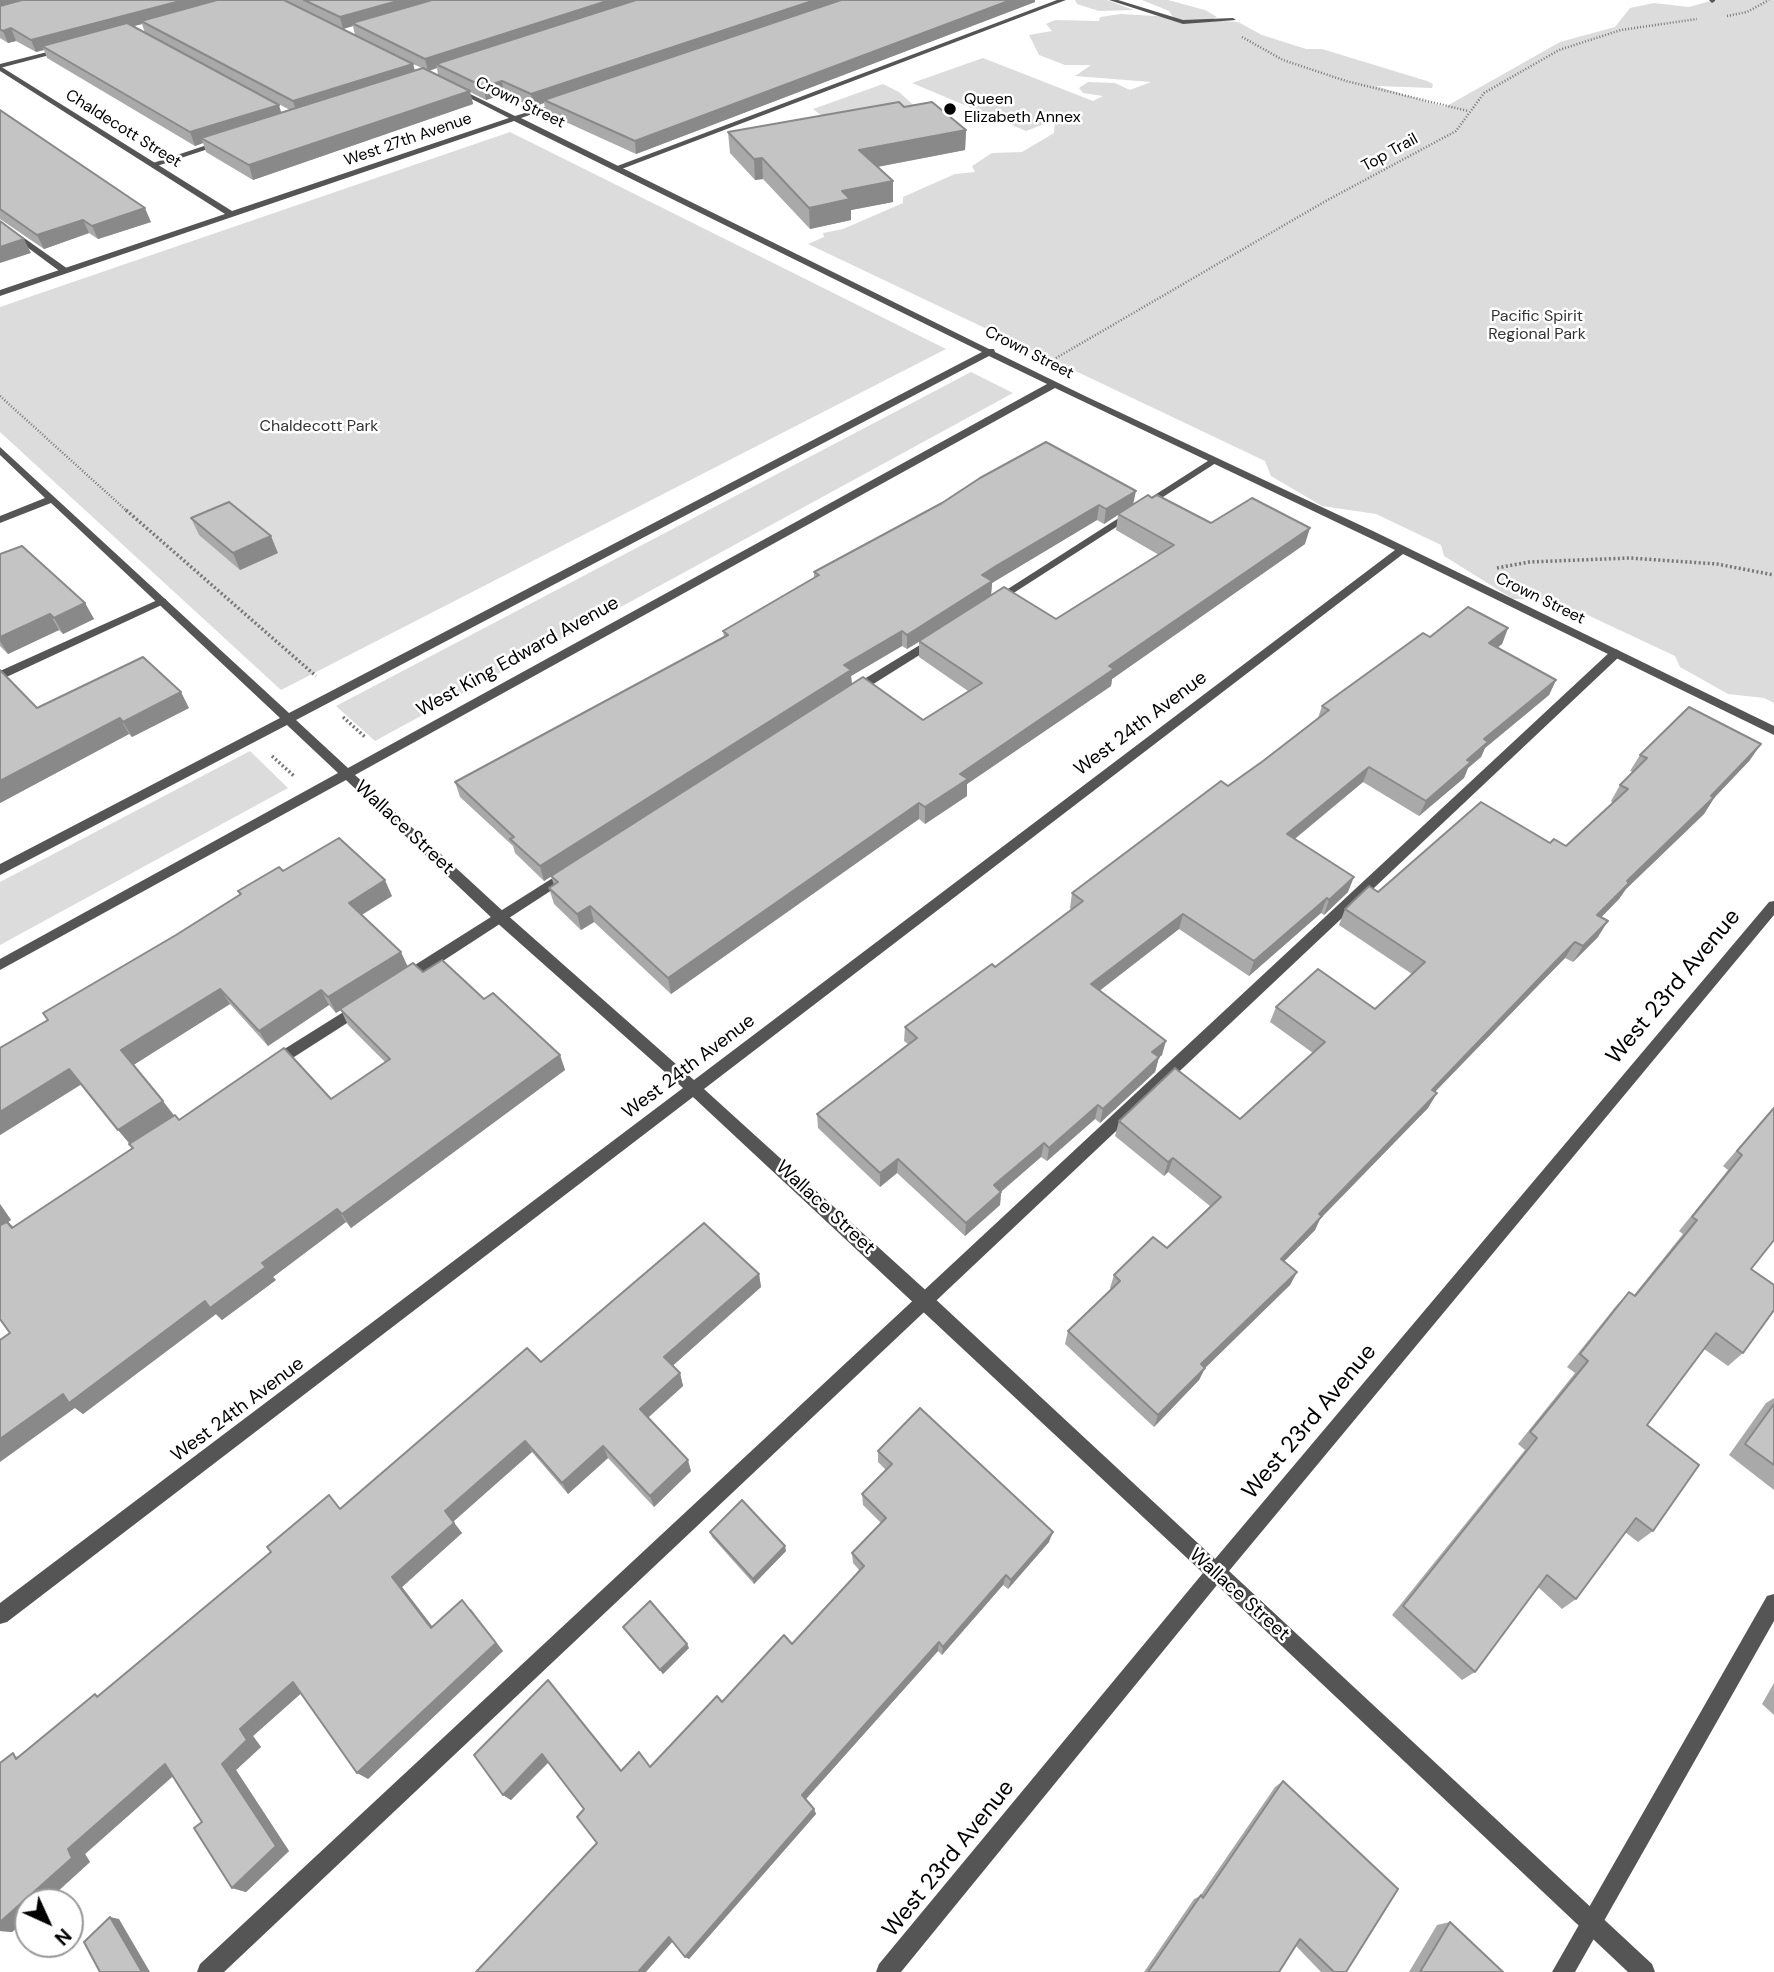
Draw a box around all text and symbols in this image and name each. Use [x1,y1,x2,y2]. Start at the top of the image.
street label: Crown Street [472,73,568,133]
street label: Chaldecott Street [62,86,184,172]
place label: Queen Elizabeth Annex [964,90,1081,128]
marker: Queen Elizabeth Annex [942,101,958,117]
street label: West 27th Avenue [342,109,474,171]
street label: Top Trail [1358,130,1422,176]
park label: Pacific Spirit Regional Park [1488,307,1586,345]
street label: Crown Street [981,322,1077,384]
park label: Chaldecott Park [260,417,378,437]
street label: Crown Street [1492,569,1588,629]
street label: West King Edward Avenue [413,592,623,722]
street label: West 24th Avenue [1070,667,1212,781]
street label: Wallace Street [350,776,458,880]
street label: West 23rd Avenue [1601,904,1747,1070]
street label: West 24th Avenue [618,1010,760,1124]
street label: Wallace Street [771,1156,879,1260]
street label: West 23rd Avenue [1237,1339,1383,1505]
street label: West 24th Avenue [167,1353,309,1467]
street label: Wallace Street [1184,1544,1294,1646]
street label: West 23rd Avenue [877,1775,1021,1943]
north arrow [14,1888,84,1958]
text: N [49,1923,77,1951]

